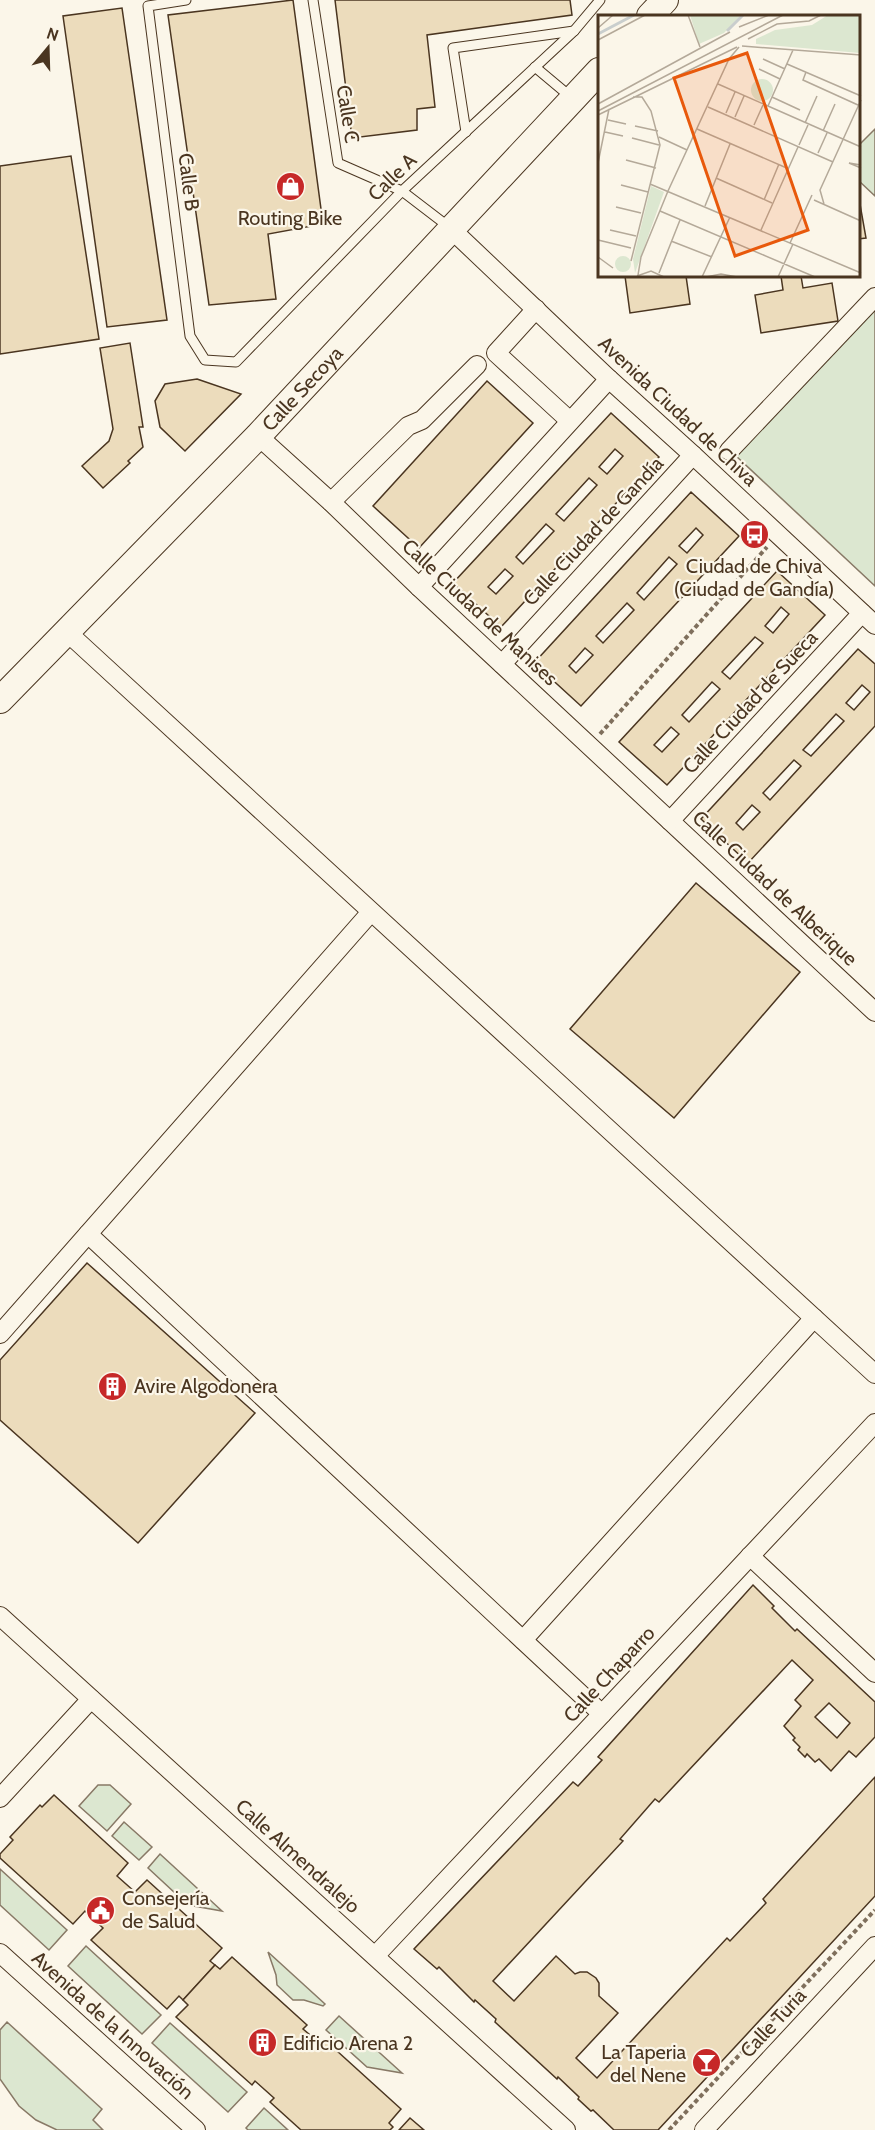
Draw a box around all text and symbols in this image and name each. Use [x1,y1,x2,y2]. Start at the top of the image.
inset map [598,15,860,278]
north arrow [18,18,78,78]
text: N [44,23,61,45]
street label: Calle C [332,83,364,145]
street label: Calle A [363,148,422,206]
street label: Calle B [174,152,204,212]
shop icon: Routing Bike [274,171,306,203]
place label: Routing Bike [238,206,342,230]
street label: Avenida Ciudad de Chiva [594,331,763,491]
street label: Calle Secoya [257,341,348,436]
street label: Calle Ciudad de Gandía [518,451,669,610]
bus stop icon: Ciudad de Chiva (Ciudad de Gandía) [738,519,770,551]
street label: Calle Ciudad de Manises [397,534,563,690]
place label: Ciudad de Chiva (Ciudad de Gandía) [674,554,834,601]
street label: Calle Ciudad de Sueca [678,625,823,778]
street label: Calle Ciudad de Alberique [688,805,862,971]
building icon: Avire Algodonera [97,1370,129,1402]
place label: Avire Algodonera [134,1374,278,1398]
street label: Calle Chaparro [558,1621,660,1727]
street label: Calle Almendralejo [231,1794,365,1918]
place label: Consejería de Salud [122,1886,210,1933]
public building icon: Consejería de Salud [85,1894,117,1926]
street label: Avenida de la Innovación [27,1946,199,2104]
street label: Calle Turia [735,1983,811,2062]
building icon: Edificio Arena 2 [246,2027,278,2059]
place label: Edificio Arena 2 [283,2031,413,2055]
place label: La Taperia del Nene [601,2040,686,2087]
bar icon: La Taperia del Nene [691,2047,723,2079]

